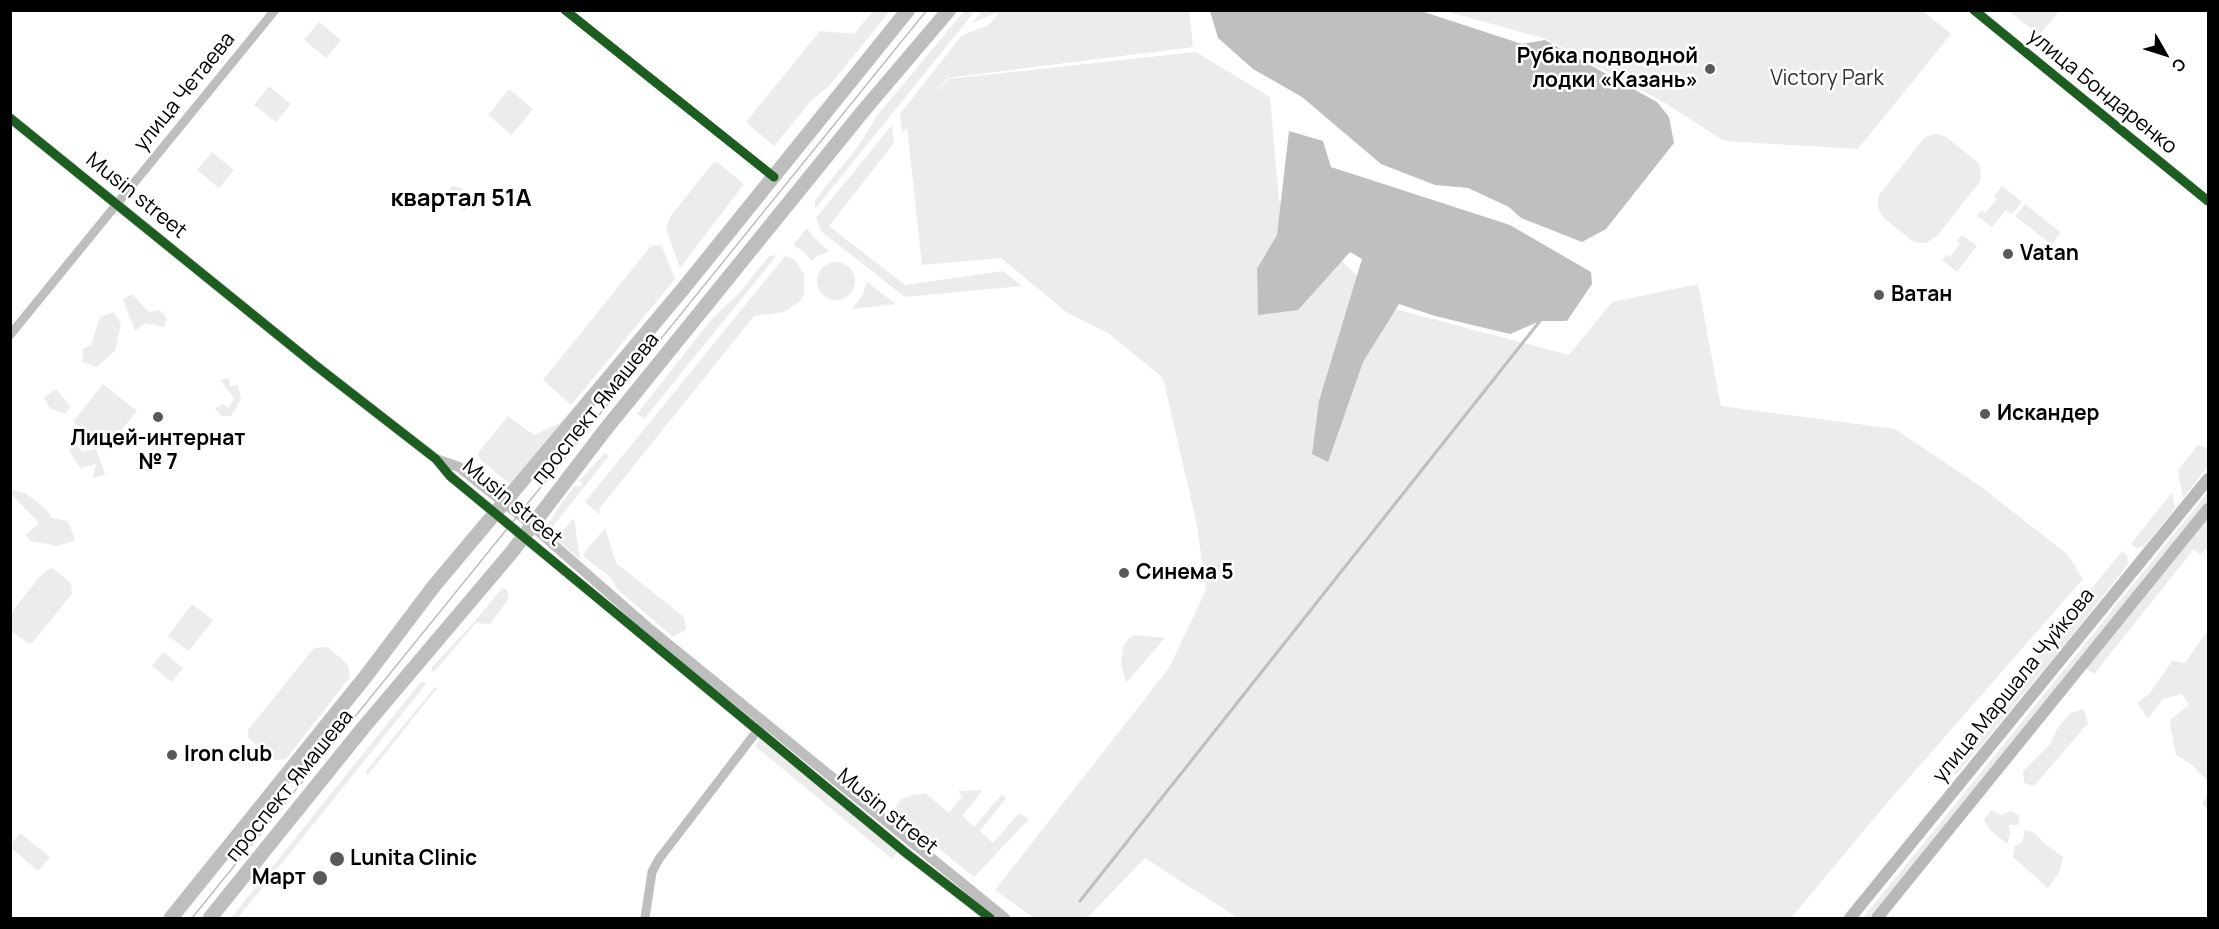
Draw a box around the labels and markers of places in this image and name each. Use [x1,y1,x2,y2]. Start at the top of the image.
place label: Рубка подводной лодки «Казань» [1517,44,1698,94]
marker: Рубка подводной лодки «Казань» [1703,62,1717,76]
place label: Vatan [2020,241,2079,267]
marker: Vatan [2001,247,2015,261]
place label: Ватан [1891,282,1952,308]
marker: Ватан [1872,288,1886,302]
place label: Искандер [1997,401,2100,427]
marker: Искандер [1978,407,1992,421]
marker: Лицей-интернат № 7 [151,410,165,424]
place label: Лицей-интернат № 7 [71,426,245,476]
place label: Синема 5 [1136,560,1233,586]
marker: Синема 5 [1117,566,1131,580]
place label: Iron club [184,742,272,768]
marker: Iron club [165,748,179,762]
place label: Lunita Clinic [350,846,477,872]
marker: Lunita Clinic [328,850,346,868]
place label: Март [252,865,306,891]
marker: Март [311,869,329,887]

